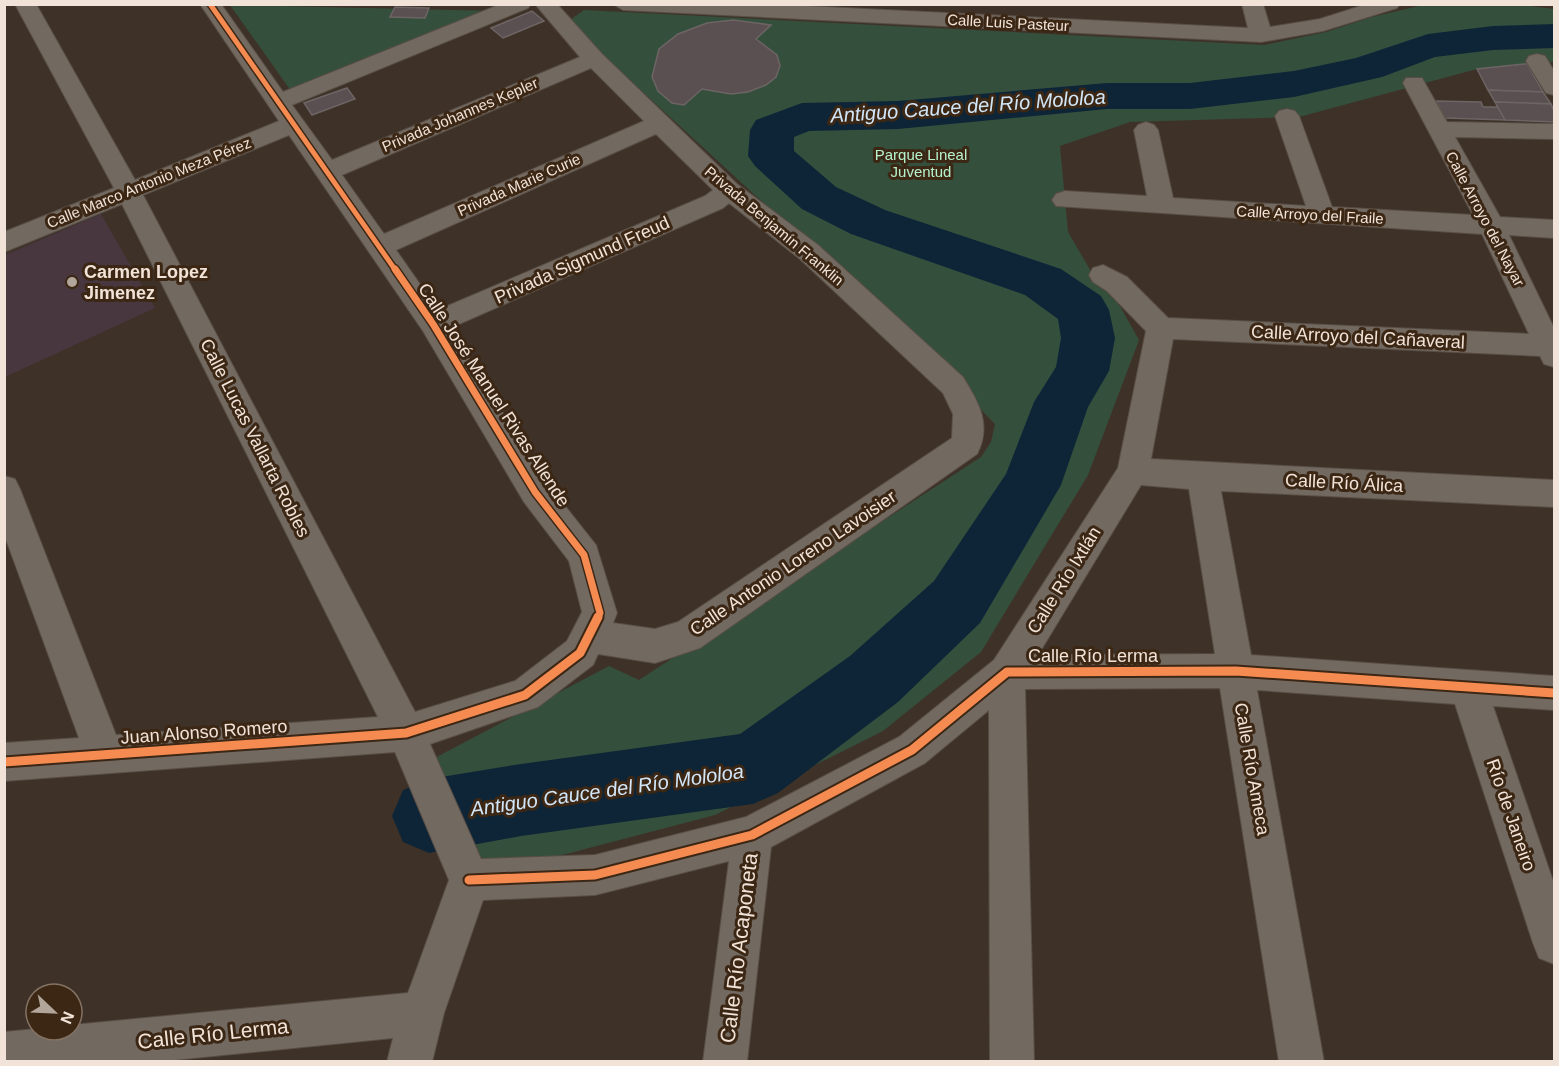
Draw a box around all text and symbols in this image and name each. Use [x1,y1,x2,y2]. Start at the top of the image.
street label: Calle Luis Pasteur [947,11,1069,34]
street label: Privada Johannes Kepler [379,74,540,155]
water label: Antiguo Cauce del Río Mololoa [829,85,1106,127]
street label: Calle Marco Antonio Meza Pérez [44,134,253,231]
park label: Parque Lineal Juventud [875,146,967,180]
street label: Calle Arroyo del Nayar [1443,149,1528,289]
street label: Privada Marie Curie [455,150,583,219]
street label: Privada Benjamín Franklin [701,163,847,289]
street label: Calle Arroyo del Fraile [1236,202,1384,227]
street label: Privada Sigmund Freud [492,212,672,308]
place label: Carmen Lopez Jimenez [84,262,208,303]
marker: Carmen Lopez Jimenez [65,275,79,289]
street label: Calle José Manuel Rivas Allende [414,280,574,510]
street label: Calle Arroyo del Cañaveral [1251,321,1465,353]
street label: Calle Lucas Vallarta Robles [196,336,314,540]
street label: Calle Río Álica [1285,470,1404,496]
street label: Calle Antonio Loreno Lavoisier [686,486,900,640]
street label: Calle Río Ixtlán [1023,523,1105,637]
street label: Calle Río Lerma [1028,646,1159,666]
street label: Calle Río Ameca [1231,701,1274,838]
street label: Juan Alonso Romero [120,716,288,748]
street label: Río de Janeiro [1482,756,1540,874]
water label: Antiguo Cauce del Río Mololoa [468,760,745,820]
street label: Calle Río Acaponeta [715,851,762,1044]
north arrow [24,982,84,1042]
text: N [57,1009,77,1026]
street label: Calle Río Lerma [136,1014,290,1053]

